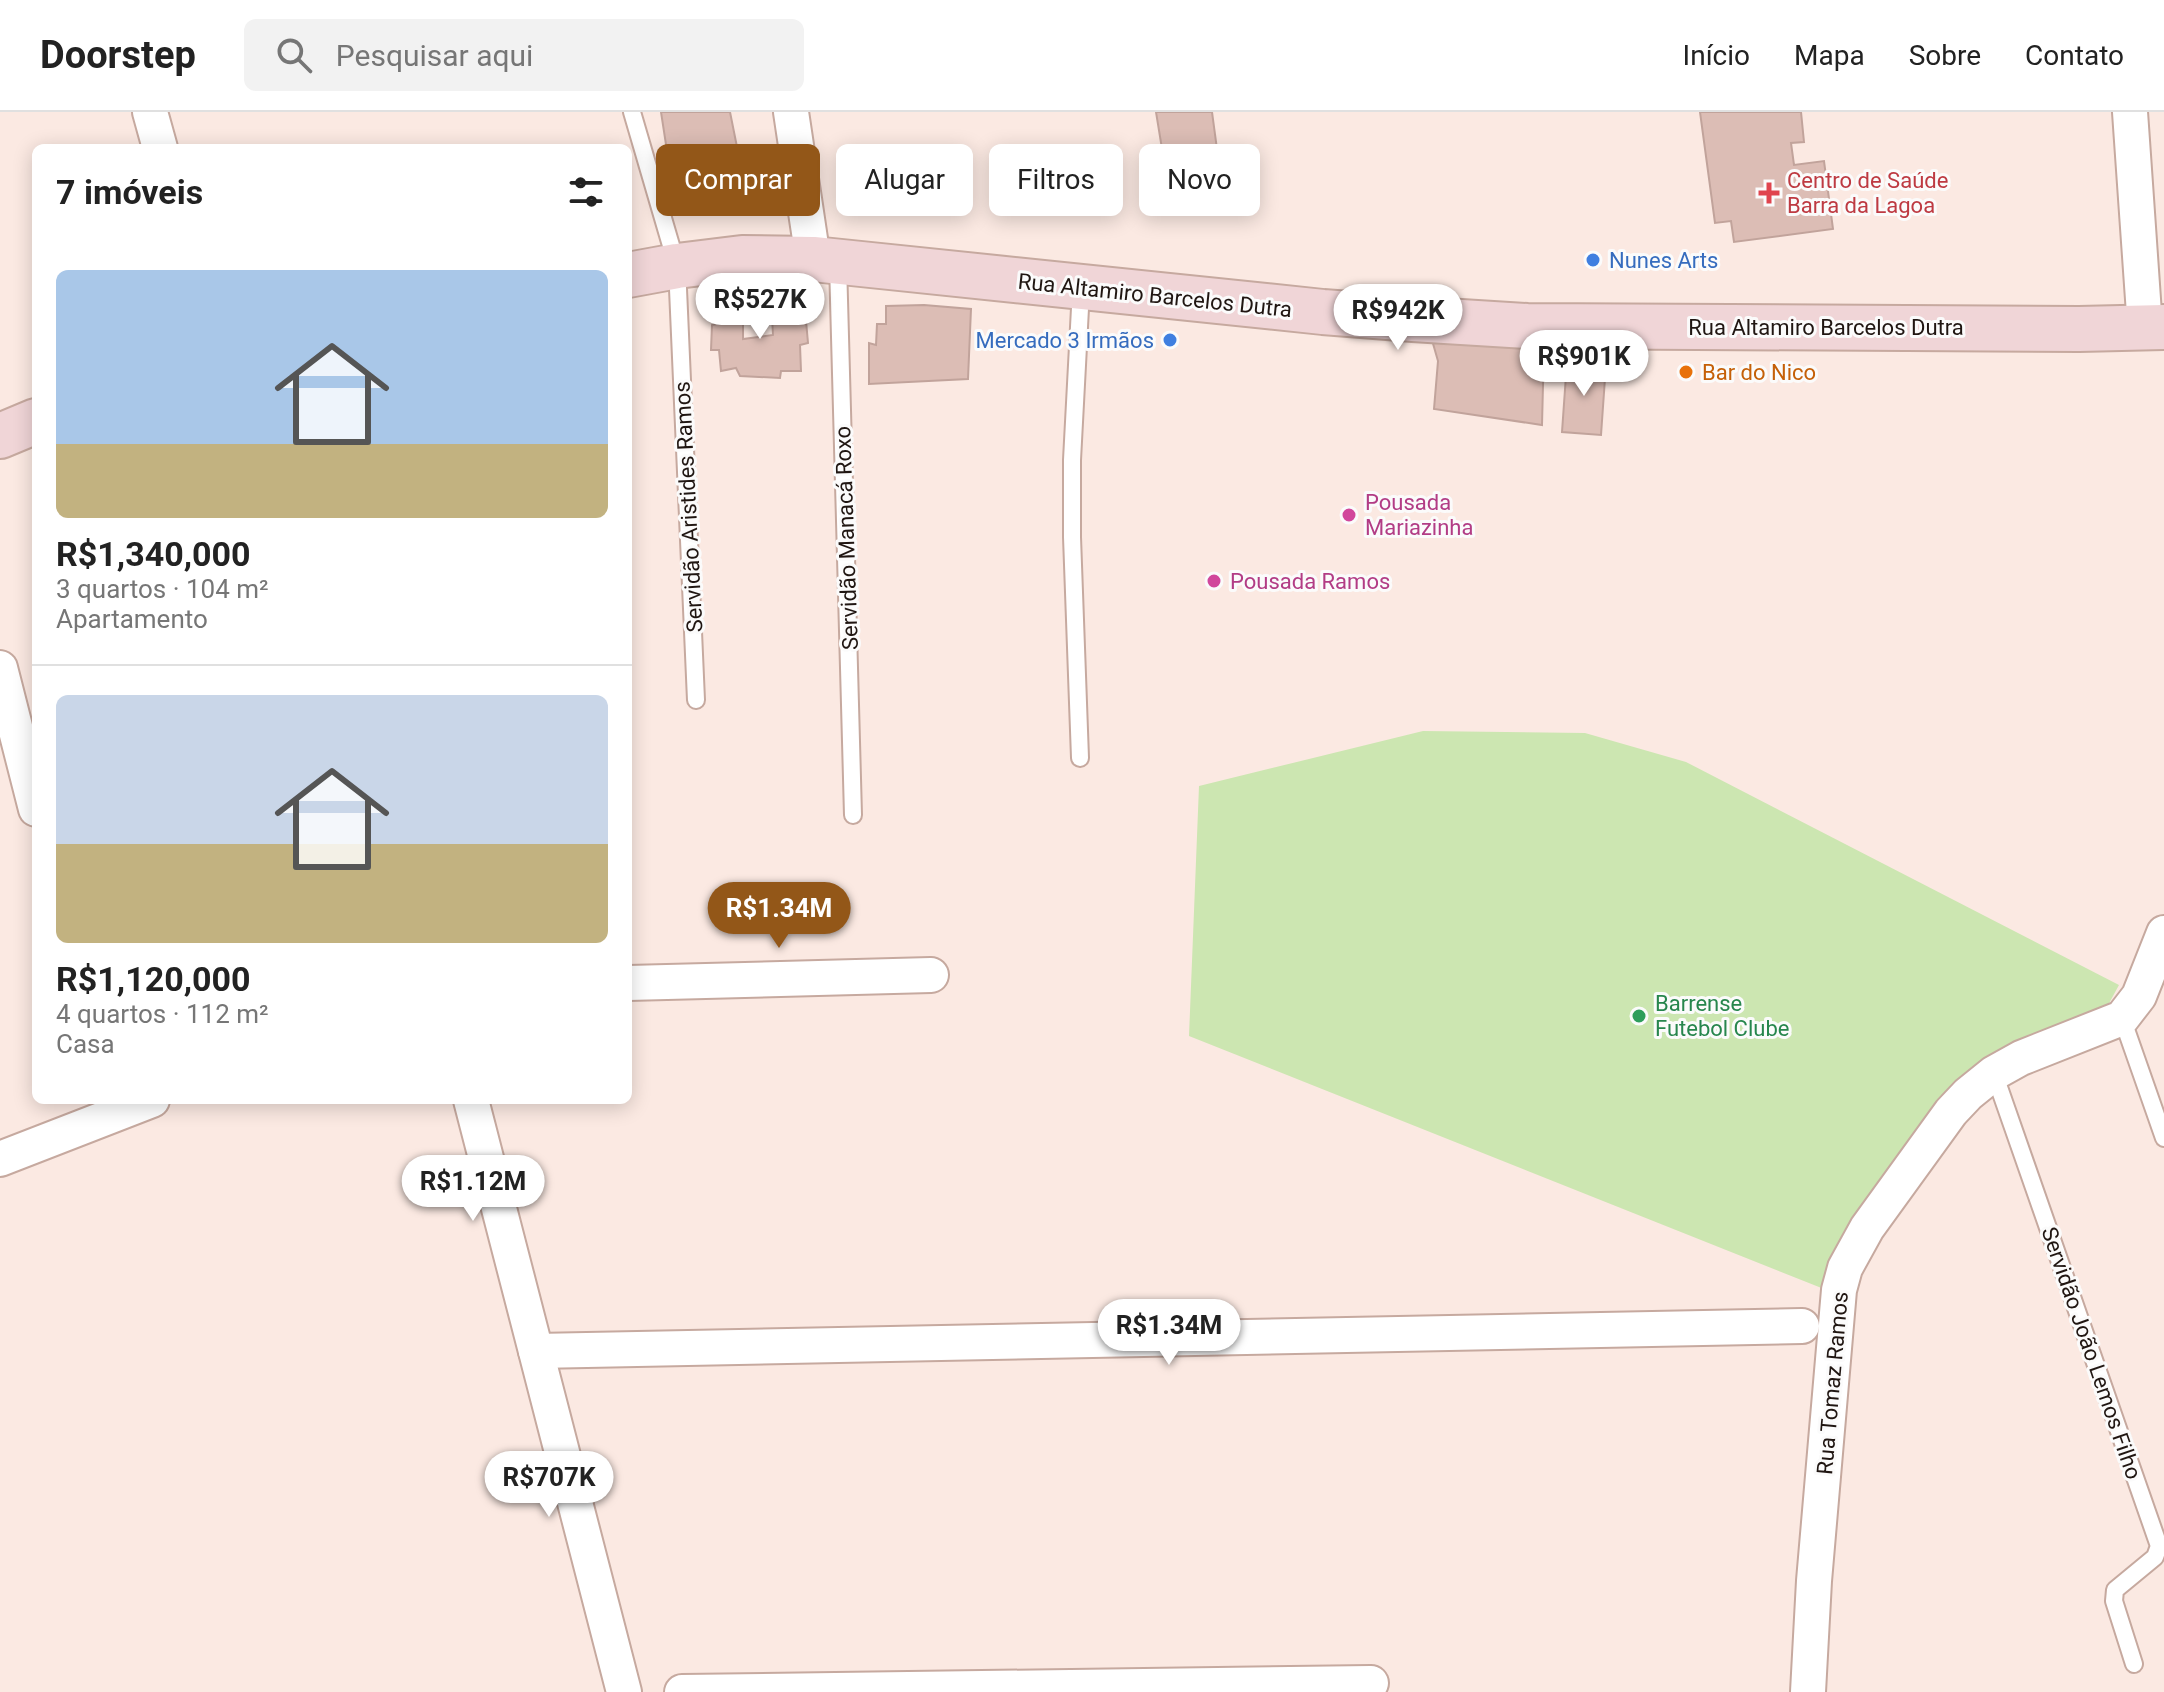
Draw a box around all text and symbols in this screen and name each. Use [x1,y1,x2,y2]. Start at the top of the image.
search box [244,19,804,91]
text: Doorstep [40,33,196,77]
icon: search [272,33,316,77]
text: Pesquisar aqui [336,38,533,73]
text: Início [1683,39,1750,72]
text: Mapa [1794,39,1865,72]
text: Sobre [1909,39,1981,72]
text: Contato [2025,39,2124,72]
chip: Comprar [656,144,820,216]
chip: Alugar [836,144,973,216]
chip: Filtros [989,144,1123,216]
chip: Novo [1139,144,1260,216]
place label: Centro de Saúde Barra da Lagoa [1787,168,1948,218]
icon: filters [564,170,608,214]
text: 7 imóveis [56,172,203,212]
marker: Centro de Saúde Barra da Lagoa [1758,182,1780,204]
place label: Nunes Arts [1609,248,1718,273]
marker: Nunes Arts [1584,251,1602,269]
street label: Rua Altamiro Barcelos Dutra [1017,269,1293,322]
pin: R$527K [695,273,825,341]
text: R$527K [714,284,806,314]
pin: R$942K [1333,284,1463,352]
text: R$942K [1352,295,1444,325]
street label: Rua Altamiro Barcelos Dutra [1688,315,1964,340]
icon: home [260,322,404,466]
place label: Mercado 3 Irmãos [976,328,1154,353]
pin: R$901K [1519,330,1649,398]
marker: Mercado 3 Irmãos [1161,331,1179,349]
text: R$901K [1538,341,1630,371]
place label: Bar do Nico [1702,360,1816,385]
marker: Bar do Nico [1677,363,1695,381]
street label: Servidão Aristides Ramos [669,381,708,633]
street label: Servidão Manacá Roxo [830,426,863,650]
place label: Pousada Mariazinha [1365,490,1473,540]
marker: Pousada Mariazinha [1340,506,1358,524]
text: R$1,340,000 [56,534,251,574]
place label: Pousada Ramos [1230,569,1390,594]
marker: Pousada Ramos [1205,572,1223,590]
text: 3 quartos · 104 m² [56,574,269,604]
text: Apartamento [56,604,208,634]
icon: home [260,747,404,891]
pin: R$1.34M [705,882,853,950]
text: R$1.34M [726,893,832,923]
text: R$1,120,000 [56,959,251,999]
place label: Barrense Futebol Clube [1655,991,1789,1041]
text: 4 quartos · 112 m² [56,999,269,1029]
marker: Barrense Futebol Clube [1630,1007,1648,1025]
text: Casa [56,1029,115,1059]
pin: R$1.12M [399,1155,547,1223]
text: R$1.12M [420,1166,526,1196]
street label: Servidão João Lemos Filho [2037,1224,2147,1483]
street label: Rua Tomaz Ramos [1812,1290,1853,1476]
pin: R$1.34M [1095,1299,1243,1367]
text: R$1.34M [1116,1310,1222,1340]
pin: R$707K [484,1451,614,1519]
text: R$707K [503,1462,595,1492]

